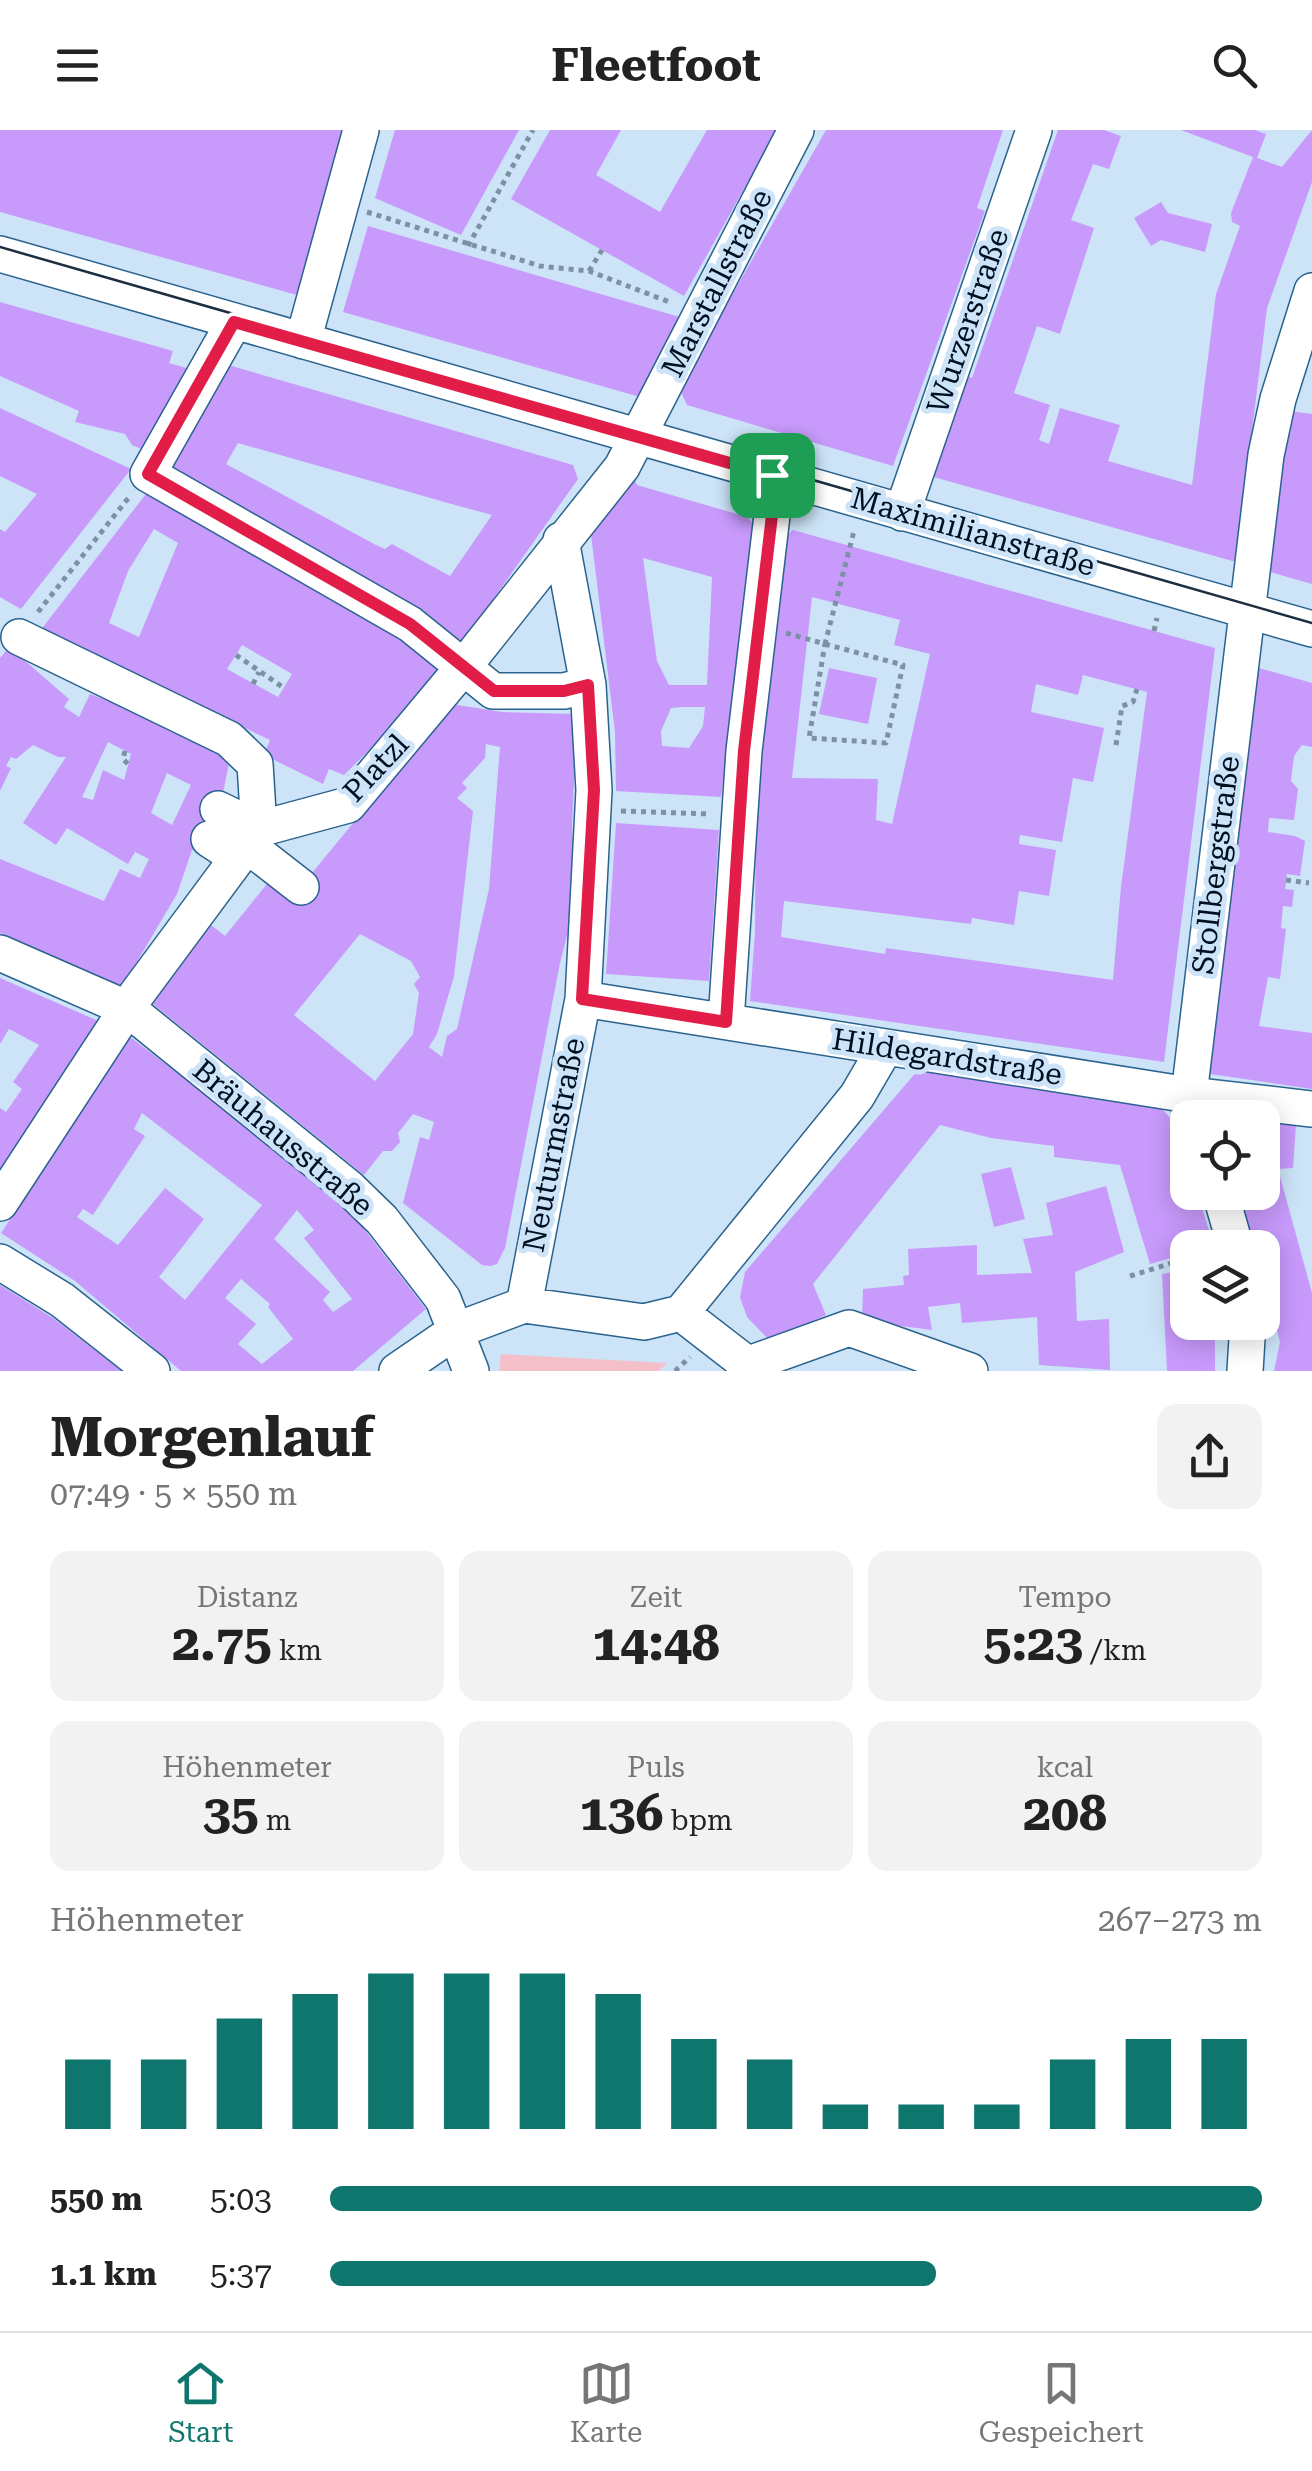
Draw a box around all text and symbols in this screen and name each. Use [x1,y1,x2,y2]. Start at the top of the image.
icon: menu [50,38,105,93]
icon: search [1207,38,1262,93]
text: Fleetfoot [551,39,761,92]
street label: Marstallstraße [654,183,779,382]
street label: Wurzerstraße [920,224,1015,418]
pin [730,433,815,518]
icon: arrive [745,448,800,503]
street label: Maximilianstraße [847,480,1099,583]
street label: Platzl [336,727,415,809]
street label: Stollbergstraße [1185,754,1246,976]
street label: Hildegardstraße [830,1021,1065,1092]
street label: Neuturmstraße [516,1035,591,1255]
street label: Bräuhausstraße [186,1052,380,1223]
map controls [1170,1100,1280,1340]
button: locate [1170,1100,1280,1210]
button: layers [1170,1230,1280,1340]
button: share [1157,1404,1262,1509]
text: Morgenlauf [50,1405,374,1469]
text: 07:49 · 5 × 550 m [50,1475,297,1513]
text: Distanz [197,1581,297,1614]
text: Zeit [630,1581,682,1614]
text: Tempo [1018,1581,1112,1614]
text: 2.75 [172,1614,272,1672]
text: 14:48 [592,1614,720,1672]
text: 5:23 [983,1614,1083,1672]
text: km [272,1634,322,1667]
text: /km [1083,1634,1147,1667]
text: Höhenmeter [162,1751,332,1784]
text: Puls [627,1751,685,1784]
text: kcal [1037,1751,1093,1784]
text: 35 [203,1784,259,1842]
text: 136 [580,1784,664,1842]
text: 208 [1023,1784,1107,1842]
text: m [259,1804,291,1837]
text: bpm [664,1804,733,1837]
text: Höhenmeter [50,1901,244,1939]
text: 267–273 m [1098,1901,1262,1939]
text: 550 m [50,2180,143,2218]
text: 5:03 [210,2180,272,2218]
text: 1.1 km [50,2255,157,2293]
text: 5:37 [210,2255,272,2293]
tab: Start [168,2356,233,2449]
tab: Karte [570,2356,642,2449]
tab: Gespeichert [979,2356,1144,2449]

